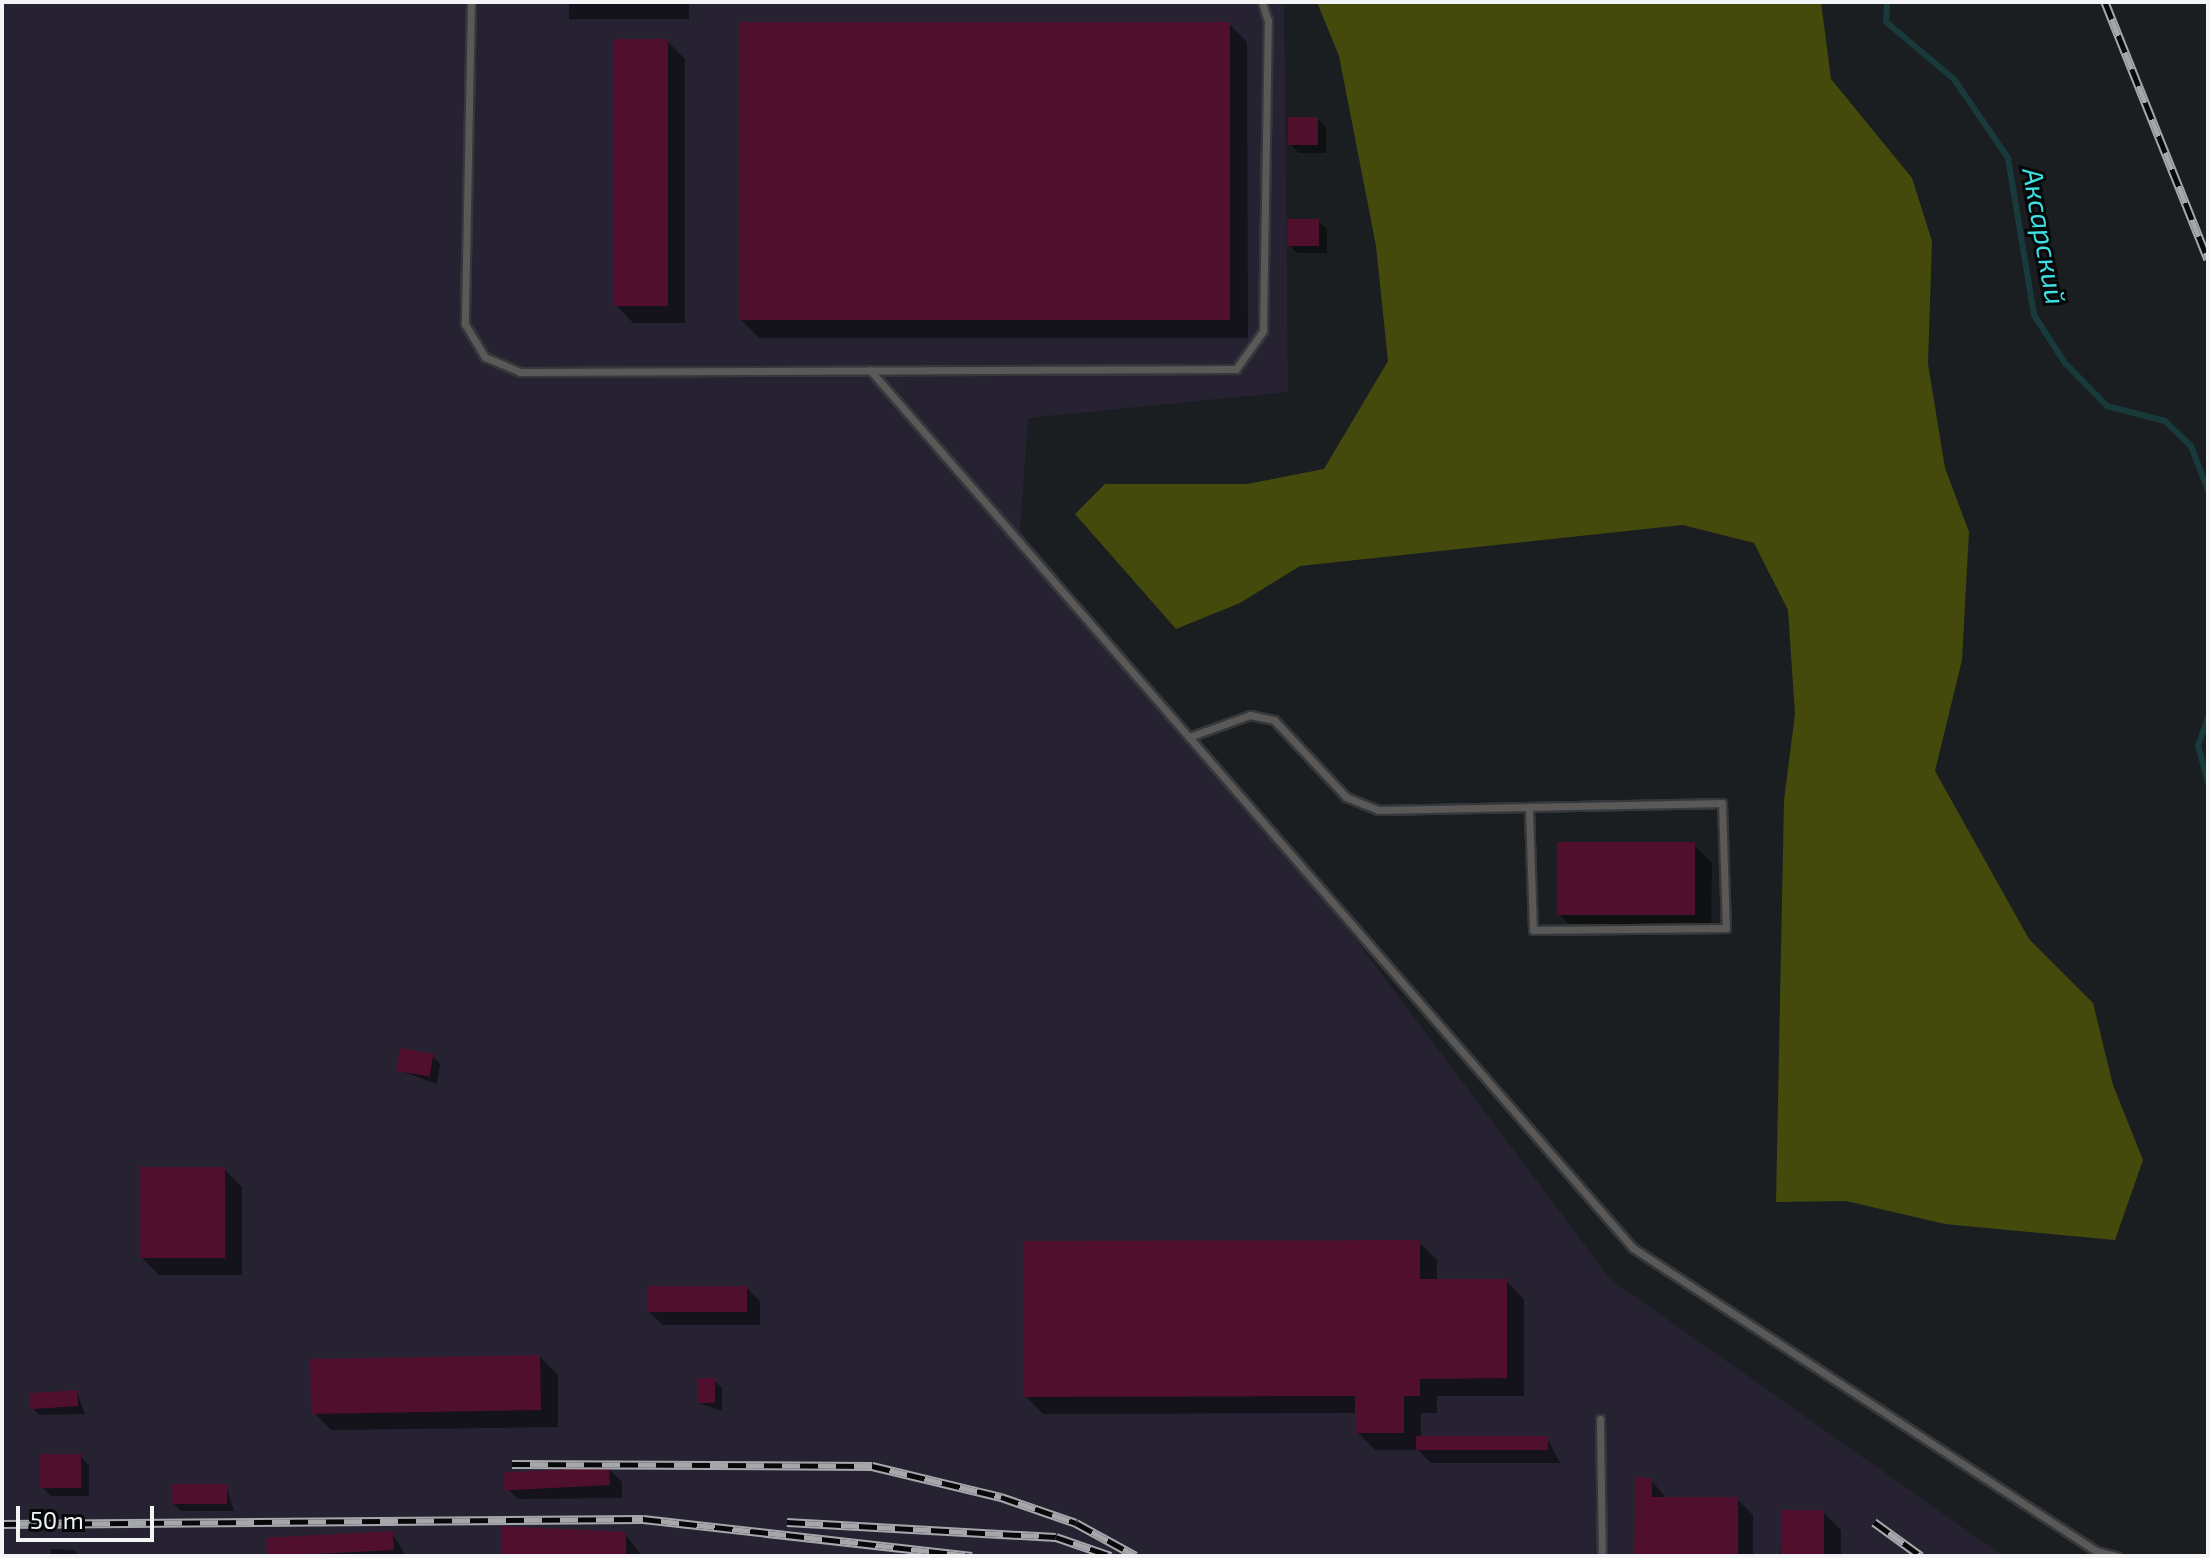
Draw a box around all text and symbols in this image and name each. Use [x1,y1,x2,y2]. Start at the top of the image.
water label: Аксарский [2016,165,2074,307]
scale bar [20,1490,158,1540]
text: 50 m [30,1505,84,1534]

